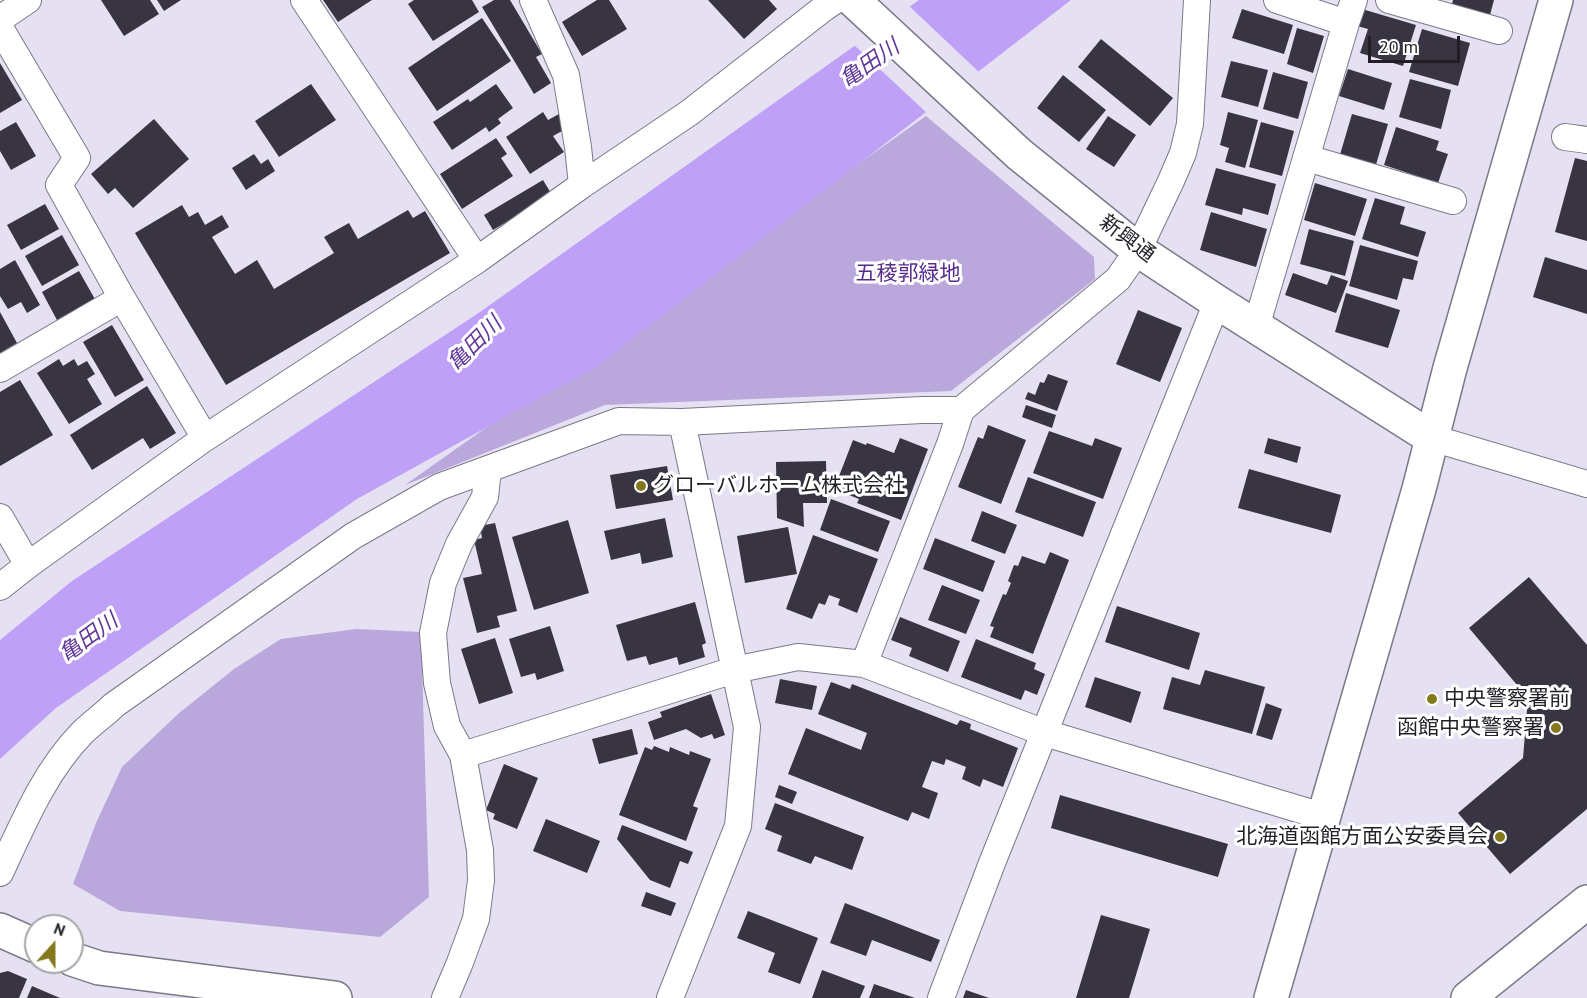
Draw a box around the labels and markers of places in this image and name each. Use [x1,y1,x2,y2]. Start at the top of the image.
place label: グローバルホーム株式会社 [653,473,905,499]
marker: グローバルホーム株式会社 [634,479,648,493]
place label: 中央警察署前 [1444,686,1570,712]
marker: 中央警察署前 [1425,692,1439,706]
place label: 函館中央警察署 [1397,715,1544,741]
marker: 函館中央警察署 [1549,721,1563,735]
place label: 北海道函館方面公安委員会 [1236,824,1488,850]
marker: 北海道函館方面公安委員会 [1493,830,1507,844]

